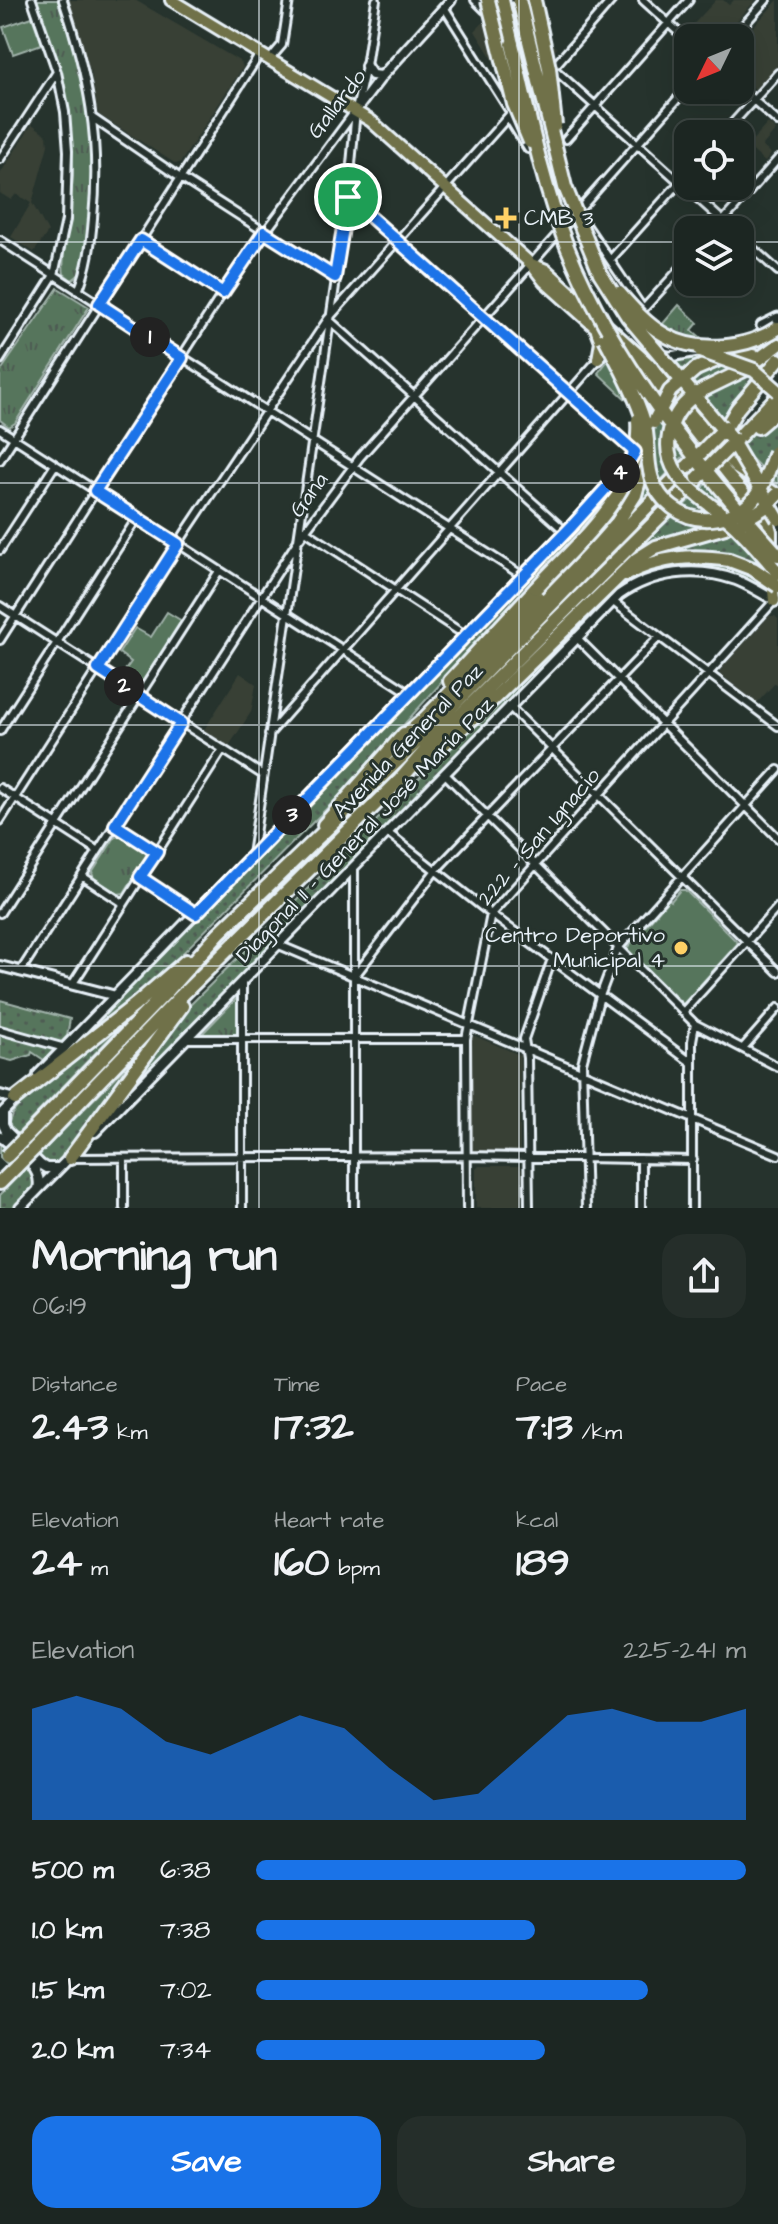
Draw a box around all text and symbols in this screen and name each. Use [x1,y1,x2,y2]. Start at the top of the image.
north arrow [674,24,754,104]
map controls [674,24,754,296]
street label: Gallardo [300,62,374,145]
button: locate [674,120,754,200]
pin [314,163,382,231]
icon: arrive [326,175,370,219]
place label: CMB 3 [524,203,593,234]
marker: CMB 3 [495,207,517,229]
button: layers [674,216,754,296]
pin: 1 [130,317,170,357]
text: 1 [149,321,151,352]
pin: 4 [600,453,640,493]
text: 4 [613,457,627,488]
street label: Gana [282,466,336,524]
street label: Avenida General Paz [326,657,490,825]
pin: 2 [104,666,144,706]
text: 2 [118,670,130,701]
street label: Diagonal 11 - General José María Paz [229,690,502,971]
street label: 222 - San Ignacio [470,761,609,913]
pin: 3 [272,795,312,835]
text: 3 [286,799,298,830]
place label: Centro Deportivo Municipal 4 [485,920,666,976]
marker: Centro Deportivo Municipal 4 [672,939,690,957]
text: Morning run [32,1227,277,1288]
button: share [662,1234,746,1318]
text: 06:19 [32,1288,87,1324]
text: Distance [32,1369,118,1400]
text: Time [274,1369,320,1400]
text: Pace [516,1369,567,1400]
text: 2.43 [32,1400,108,1455]
text: 17:32 [274,1400,354,1455]
text: 7:13 [516,1400,573,1455]
text: km [108,1417,148,1448]
text: /km [573,1417,622,1448]
text: Elevation [32,1505,119,1536]
text: Heart rate [274,1505,384,1536]
text: kcal [516,1505,558,1536]
text: 24 [32,1536,82,1591]
text: 160 [274,1536,329,1591]
text: 189 [516,1536,570,1591]
text: m [82,1553,108,1584]
text: bpm [329,1553,380,1584]
text: Elevation [32,1632,134,1668]
text: 225–241 m [623,1632,746,1668]
text: 500 m [32,1852,114,1888]
text: 6:38 [160,1852,211,1888]
text: 1.0 km [32,1912,102,1948]
text: 7:38 [160,1912,210,1948]
text: 1.5 km [32,1972,104,2008]
text: 7:02 [160,1972,212,2008]
text: 2.0 km [32,2032,114,2068]
text: 7:34 [160,2032,211,2068]
button: Save [32,2116,381,2208]
button: Share [397,2116,746,2208]

